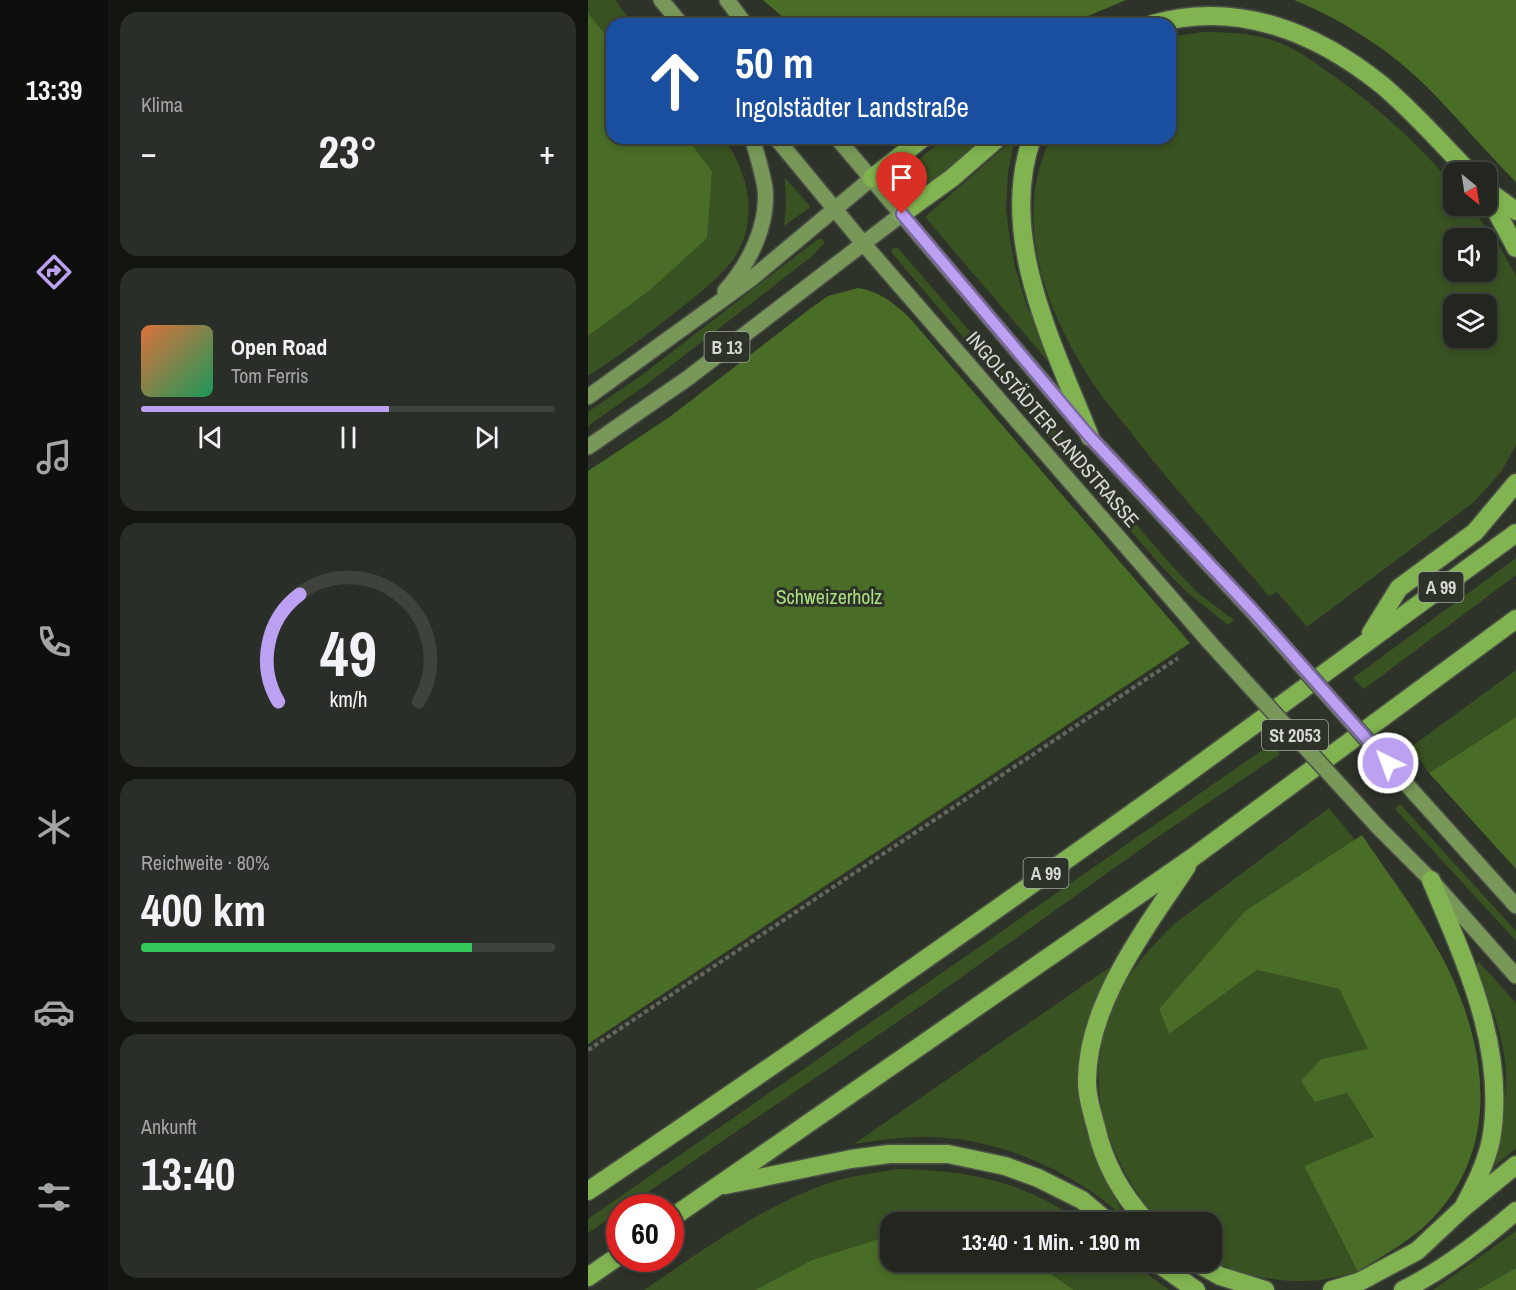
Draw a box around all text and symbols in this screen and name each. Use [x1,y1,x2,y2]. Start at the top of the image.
text: 50 m [735,35,814,91]
icon: ahead [636,42,714,120]
text: 13:39 [26,72,82,108]
text: Ingolstädter Landstraße [735,89,969,125]
text: Klima [141,91,183,118]
text: 23° [318,121,378,182]
text: − [141,130,157,174]
text: + [539,130,555,174]
pin [876,152,927,214]
icon: arrive [885,161,918,194]
north arrow [1443,162,1497,216]
map controls [1443,162,1497,348]
button: sound [1443,228,1497,282]
icon: directions [33,251,75,293]
button: layers [1443,294,1497,348]
street label: INGOLSTÄDTER LANDSTRASSE [960,325,1146,533]
text: Open Road [231,332,327,362]
road number: B 13 [704,332,750,362]
text: Tom Ferris [231,362,309,389]
icon: previous [194,421,227,454]
icon: pause [332,421,365,454]
icon: next [470,421,503,454]
icon: music [33,436,75,478]
road number: A 99 [1418,572,1464,602]
park label: Schweizerholz [776,583,882,610]
text: 49 [320,611,376,695]
icon: phone [33,621,75,663]
text: km/h [329,685,367,714]
road number: St 2053 [1262,720,1328,750]
position arrow [1356,731,1420,795]
icon: climate [33,806,75,848]
text: Reichweite · 80% [141,849,270,876]
road number: A 99 [1024,858,1068,888]
text: 400 km [141,879,266,940]
icon: car [33,991,75,1033]
text: Ankunft [141,1113,197,1140]
text: 13:40 [141,1143,235,1204]
icon: filters [33,1176,75,1218]
speed limit sign: 60 [606,1194,684,1272]
text: 13:40 · 1 Min. · 190 m [962,1227,1140,1257]

